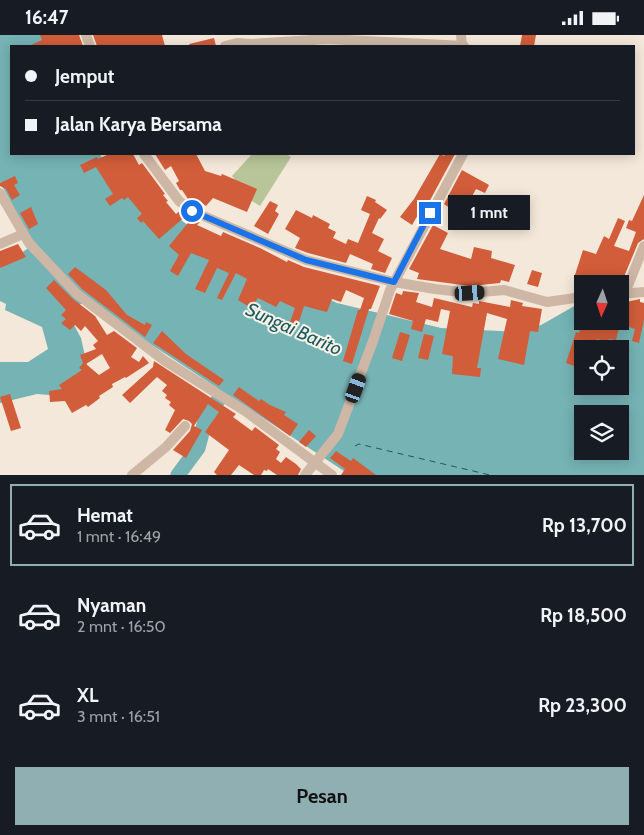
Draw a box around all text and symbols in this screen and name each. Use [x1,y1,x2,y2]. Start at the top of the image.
text: 16:47 [25,6,68,29]
text: Jemput [55,65,114,88]
text: Jalan Karya Bersama [55,113,222,136]
callout: 1 mnt [448,195,530,231]
route start [181,200,203,222]
route end [419,202,441,224]
text: 1 mnt [470,203,508,222]
north arrow [574,275,629,330]
map controls [574,275,629,460]
car [454,285,485,301]
water label: Sungai Barito [242,298,346,360]
button: locate [574,340,629,395]
car [343,371,368,405]
button: layers [574,405,629,460]
icon: car [17,503,62,548]
text: Hemat [77,504,133,527]
text: Rp 13,700 [542,514,627,537]
text: 1 mnt · 16:49 [77,527,161,546]
icon: car [17,593,62,638]
text: Nyaman [77,594,146,617]
text: Rp 18,500 [540,604,627,627]
text: 2 mnt · 16:50 [77,617,166,636]
icon: car [17,683,62,728]
text: XL [77,684,98,707]
text: Rp 23,300 [538,694,627,717]
text: 3 mnt · 16:51 [77,707,160,726]
button: Pesan [15,767,629,825]

